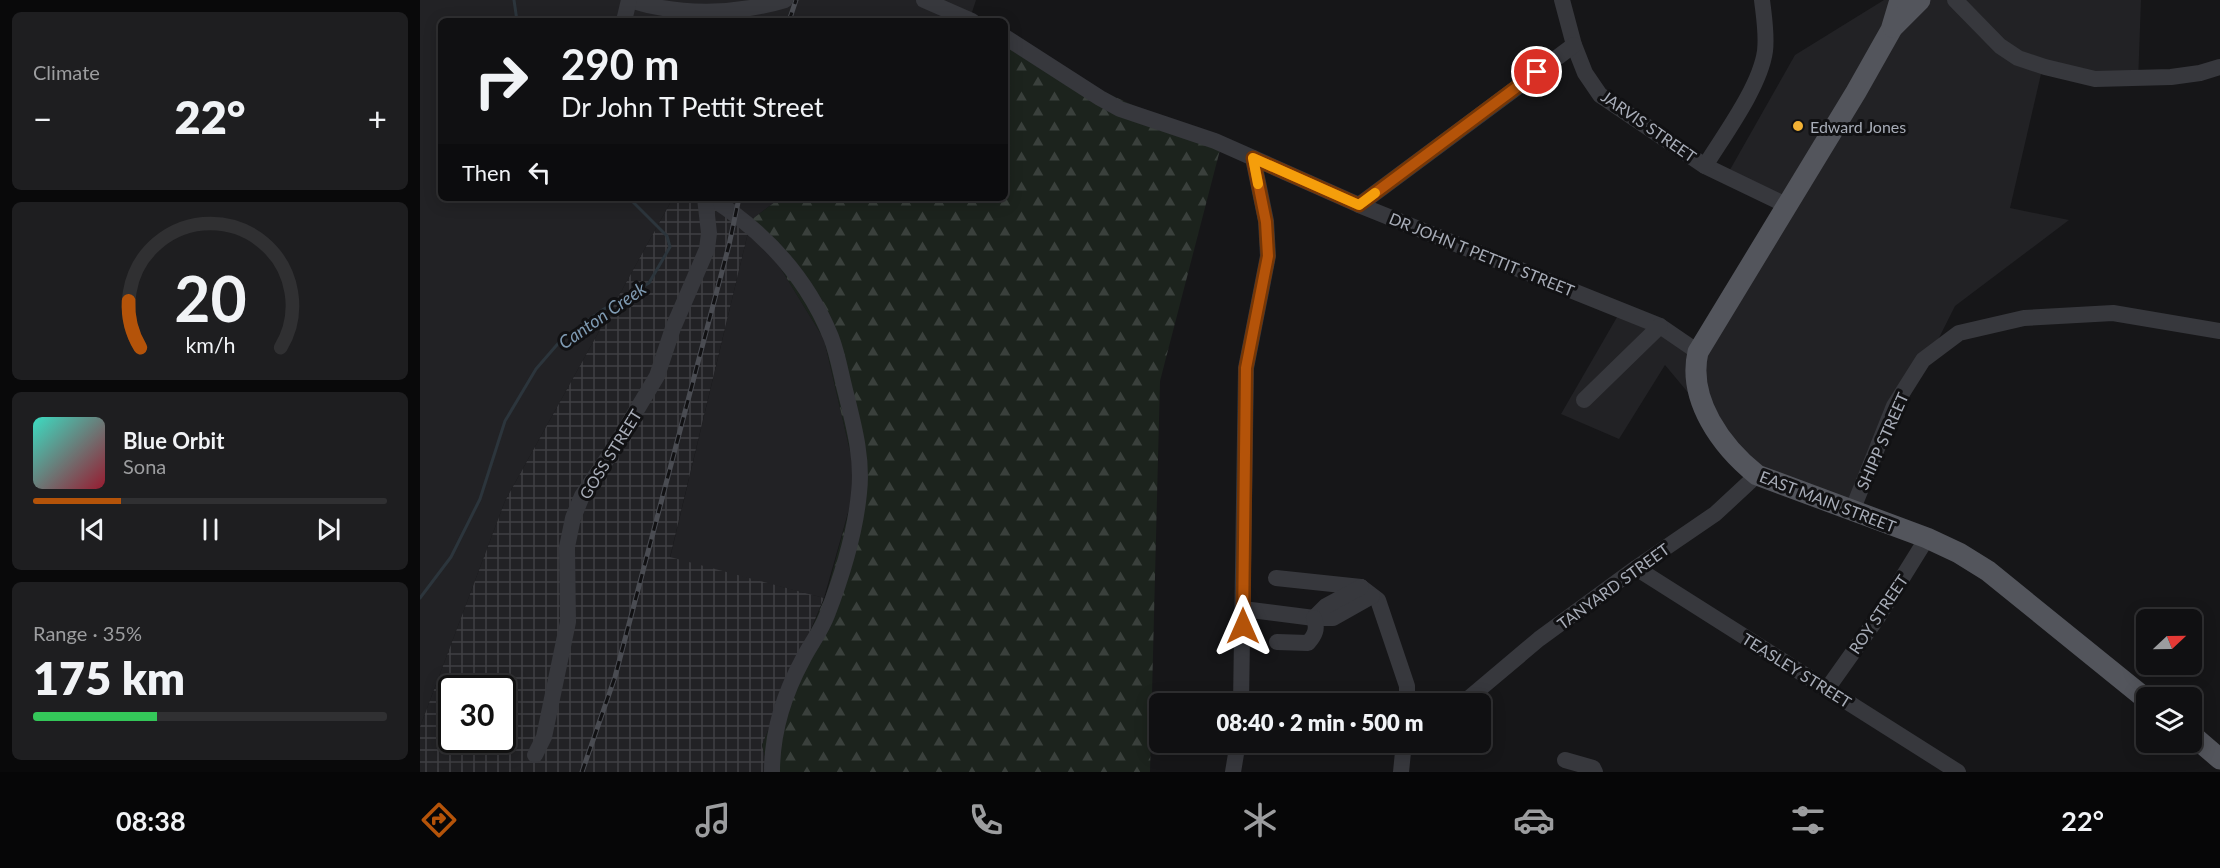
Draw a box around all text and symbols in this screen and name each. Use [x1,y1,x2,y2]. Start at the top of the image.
text: 290 m [561,39,679,89]
icon: right [462,42,540,120]
pin [1511,46,1562,97]
icon: arrive [1520,55,1553,88]
text: Climate [33,60,100,84]
street label: JARVIS STREET [1598,86,1700,166]
text: 22° [175,90,245,144]
text: Dr John T Pettit Street [561,90,824,123]
text: − [33,98,52,138]
text: + [368,98,387,138]
place label: Edward Jones [1810,117,1906,136]
marker: Edward Jones [1791,119,1805,133]
icon: left [523,156,556,189]
text: Then [462,159,511,186]
street label: DR JOHN T PETTIT STREET [1387,208,1578,300]
text: 20 [174,260,246,335]
water label: Canton Creek [554,277,650,353]
text: km/h [185,332,235,358]
street label: SHIPP STREET [1852,389,1912,493]
street label: GOSS STREET [575,405,645,502]
text: Blue Orbit [123,427,224,454]
text: Sona [123,454,166,478]
street label: EAST MAIN STREET [1757,466,1899,536]
icon: previous [76,513,109,546]
icon: pause [194,513,227,546]
icon: next [312,513,345,546]
street label: TANYARD STREET [1553,539,1673,633]
street label: ROY STREET [1845,570,1912,657]
position arrow [1211,594,1275,658]
north arrow [2136,609,2202,675]
map controls [2136,609,2202,753]
text: Range · 35% [33,621,142,645]
street label: TEASLEY STREET [1739,629,1856,712]
text: 175 km [33,651,185,705]
speed limit sign: 30 [438,675,516,753]
button: layers [2136,687,2202,753]
text: 08:40 · 2 min · 500 m [1217,709,1423,736]
icon: directions [418,799,460,841]
icon: music [692,799,734,841]
icon: phone [965,799,1007,841]
icon: climate [1239,799,1281,841]
icon: car [1513,799,1555,841]
icon: filters [1787,799,1829,841]
text: 08:38 [116,804,186,837]
text: 22° [2061,804,2104,837]

